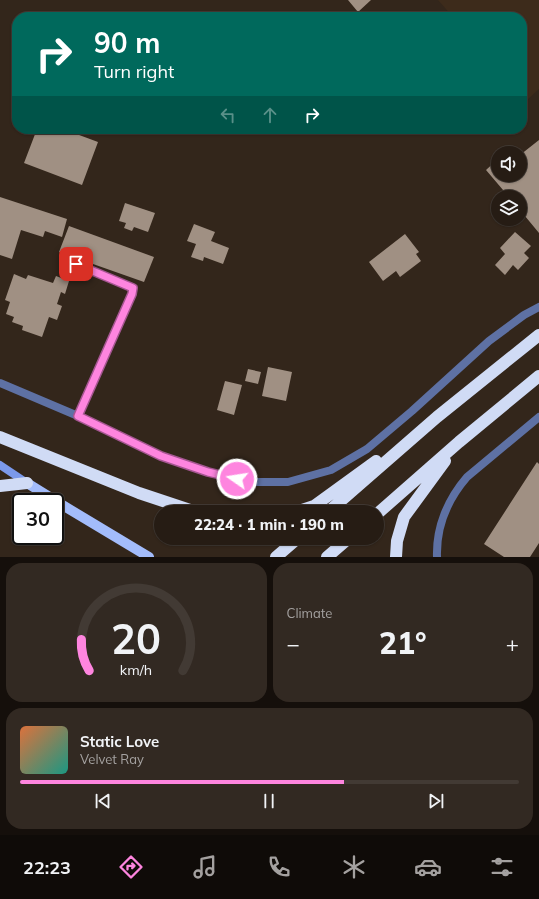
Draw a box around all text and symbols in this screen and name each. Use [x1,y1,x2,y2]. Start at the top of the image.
text: 90 m [94,25,160,60]
icon: right [28,28,80,80]
text: Turn right [94,60,174,83]
icon: left [217,104,239,126]
icon: ahead [259,104,281,126]
icon: right [301,104,323,126]
map controls [491,146,527,226]
button: sound [491,146,527,182]
button: layers [491,190,527,226]
pin [59,247,93,281]
icon: arrive [65,253,87,275]
position arrow [216,458,258,500]
speed limit sign: 30 [12,493,64,545]
text: 22:24 · 1 min · 190 m [194,515,344,534]
text: Climate [287,605,332,621]
text: 20 [111,611,161,663]
text: 21° [379,624,427,662]
text: − [287,630,300,658]
text: + [506,630,519,658]
text: km/h [120,660,152,678]
text: Static Love [80,732,159,751]
text: Velvet Ray [80,751,144,767]
icon: previous [92,790,114,812]
icon: pause [258,790,280,812]
icon: next [425,790,447,812]
icon: directions [117,853,145,881]
icon: music [191,853,219,881]
icon: phone [265,853,293,881]
icon: climate [340,853,368,881]
icon: car [414,853,442,881]
icon: filters [488,853,516,881]
text: 22:23 [23,856,71,879]

